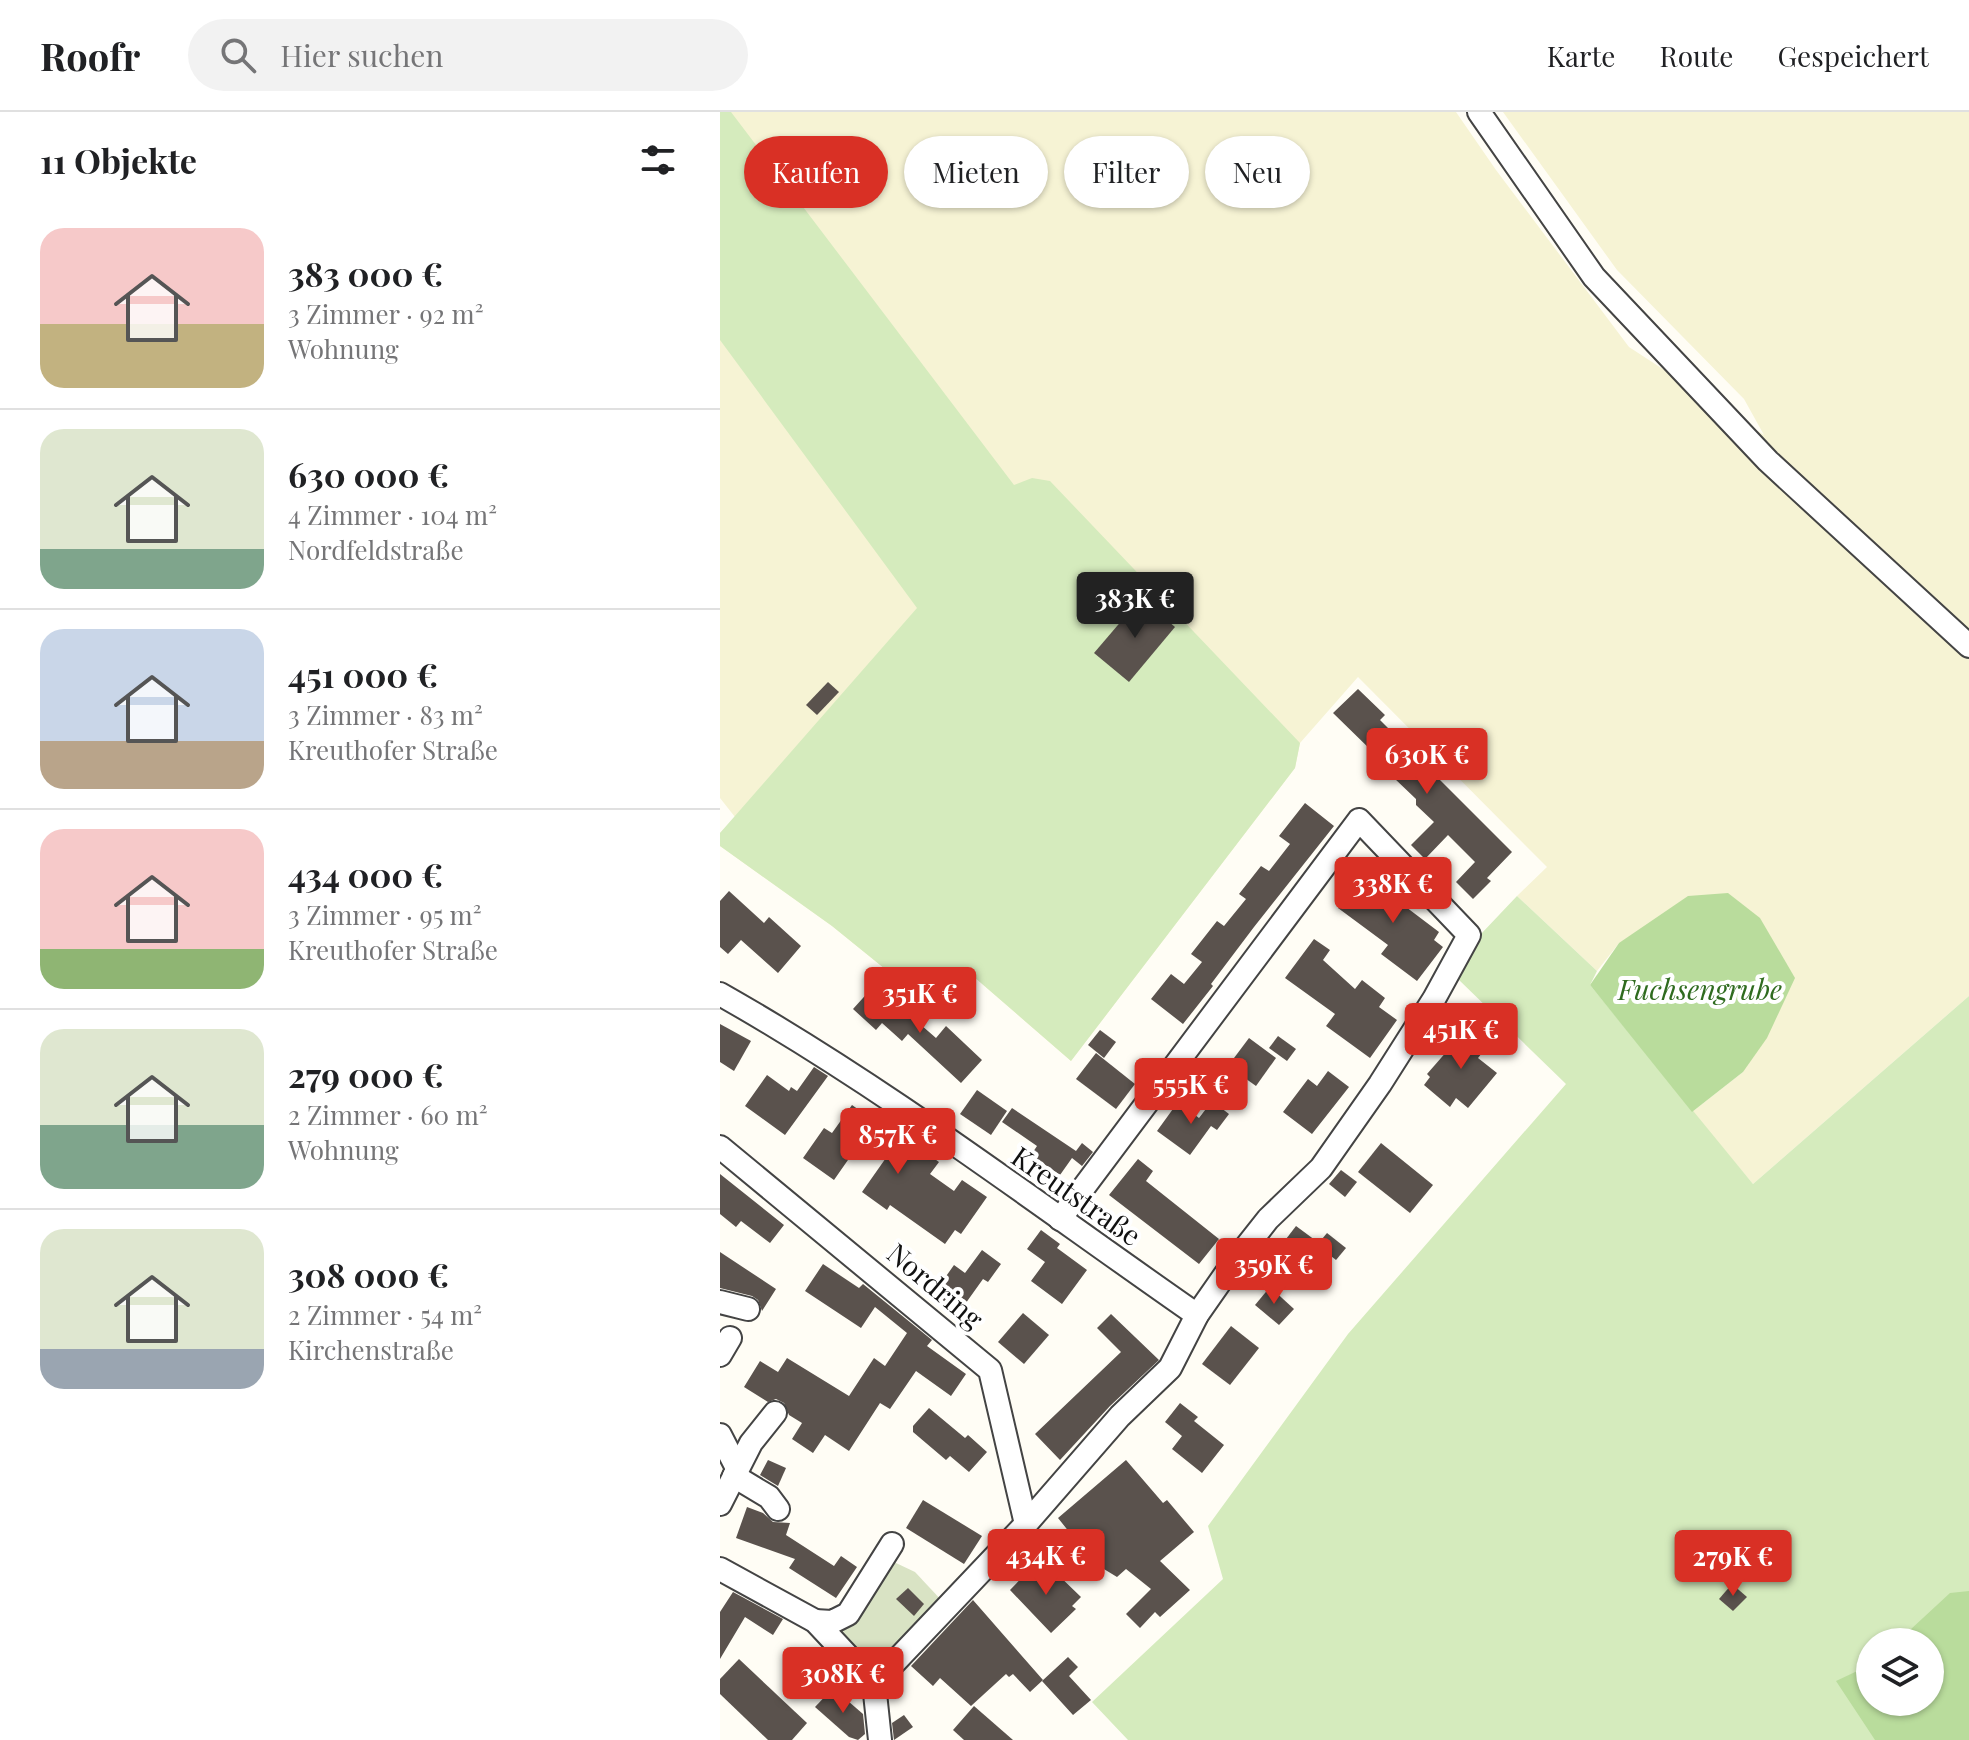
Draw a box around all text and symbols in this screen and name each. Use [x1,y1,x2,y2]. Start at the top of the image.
search box [188,19,748,91]
text: Roofr [40,30,140,81]
icon: search [216,33,260,77]
text: Hier suchen [280,35,443,75]
text: Karte [1547,37,1616,74]
text: Route [1660,37,1733,74]
text: Gespeichert [1777,37,1929,74]
chip: Kaufen [744,136,888,208]
chip: Mieten [904,136,1048,208]
chip: Filter [1064,136,1189,208]
chip: Neu [1205,136,1310,208]
text: 11 Objekte [40,137,197,183]
icon: filters [636,138,680,182]
text: 383 000 € [288,250,443,296]
icon: home [104,260,200,356]
text: 3 Zimmer · 92 m² [288,296,483,331]
text: Wohnung [288,331,399,366]
text: 630 000 € [288,451,449,497]
icon: home [104,461,200,557]
text: 4 Zimmer · 104 m² [288,497,497,532]
text: Nordfeldstraße [288,532,464,567]
pin: 383K € [1070,572,1200,640]
text: 383K € [1095,580,1175,615]
text: 451 000 € [288,651,438,697]
icon: home [104,661,200,757]
text: 3 Zimmer · 83 m² [288,697,483,732]
pin: 630K € [1362,728,1492,796]
text: Kreuthofer Straße [288,732,498,767]
text: 630K € [1384,736,1470,771]
text: 434 000 € [288,851,443,897]
pin: 338K € [1328,857,1458,925]
icon: home [104,861,200,957]
text: 338K € [1353,865,1433,900]
text: 3 Zimmer · 95 m² [288,897,481,932]
text: Kreuthofer Straße [288,932,498,967]
pin: 351K € [855,967,985,1035]
park label: Fuchsengrube [1617,970,1782,1007]
text: 351K € [882,975,958,1010]
pin: 451K € [1396,1003,1526,1071]
text: 451K € [1423,1011,1499,1046]
text: 279 000 € [288,1051,443,1097]
pin: 555K € [1126,1058,1256,1126]
icon: home [104,1061,200,1157]
text: 555K € [1153,1066,1229,1101]
text: 2 Zimmer · 60 m² [288,1097,488,1132]
pin: 857K € [833,1108,963,1176]
text: 857K € [858,1116,938,1151]
text: Wohnung [288,1132,399,1167]
street label: Kreutstraße [1005,1137,1149,1253]
street label: Nordring [880,1234,992,1336]
pin: 359K € [1209,1238,1339,1306]
text: 359K € [1234,1246,1314,1281]
text: 308 000 € [288,1251,449,1297]
icon: home [104,1261,200,1357]
text: 2 Zimmer · 54 m² [288,1297,482,1332]
text: Kirchenstraße [288,1332,454,1367]
pin: 434K € [981,1529,1111,1597]
pin: 279K € [1668,1530,1798,1598]
text: 434K € [1006,1537,1086,1572]
text: 279K € [1693,1538,1773,1573]
map controls [1856,1628,1944,1716]
button: layers [1856,1628,1944,1716]
pin: 308K € [778,1647,908,1715]
text: 308K € [800,1655,886,1690]

